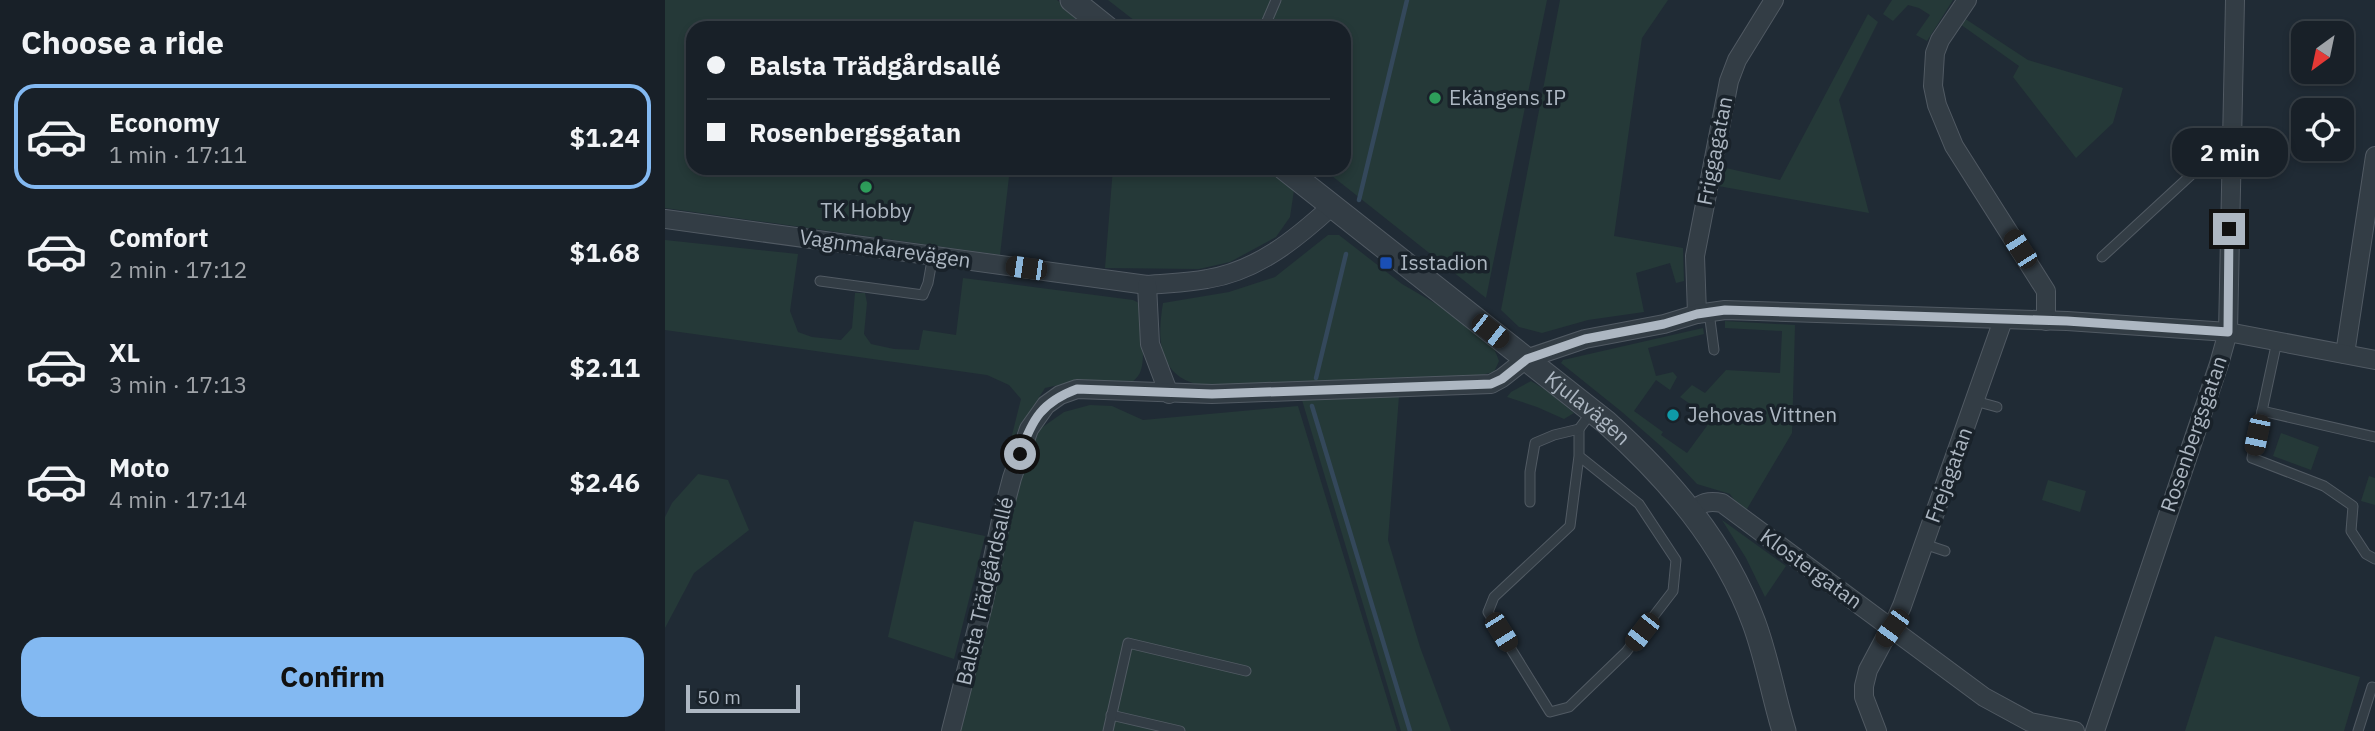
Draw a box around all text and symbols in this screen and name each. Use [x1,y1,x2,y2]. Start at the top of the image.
text: Choose a ride [21,21,224,63]
north arrow [2291,21,2354,84]
map controls [2291,21,2354,161]
text: Balsta Trädgårdsallé [749,48,1001,82]
place label: Ekängens IP [1449,83,1566,111]
marker: Ekängens IP [1427,90,1443,106]
street label: Friggagatan [1690,94,1738,208]
button: locate [2291,98,2354,161]
icon: car [25,105,88,168]
text: Economy [109,105,220,139]
text: Rosenbergsgatan [749,115,961,149]
text: $1.24 [570,120,640,154]
callout: 2 min [2171,128,2287,176]
text: 2 min [2200,137,2260,167]
text: 1 min · 17:11 [109,139,247,169]
marker: TK Hobby [858,179,874,195]
place label: TK Hobby [820,196,912,224]
route end [2213,213,2245,245]
icon: car [25,220,88,283]
text: Comfort [109,220,208,254]
street label: Vagnmakarevägen [798,222,973,274]
car [2000,226,2041,272]
text: $1.68 [570,235,640,269]
place label: Isstadion [1400,248,1488,276]
text: 2 min · 17:12 [109,254,247,284]
car [1004,255,1049,281]
marker: Isstadion [1378,255,1394,271]
car [1467,310,1514,352]
icon: car [25,335,88,398]
text: XL [109,335,140,369]
text: $2.11 [570,350,640,384]
street label: Rosenbergsgatan [2153,352,2233,515]
street label: Kjulavägen [1539,364,1637,451]
text: 3 min · 17:13 [109,369,247,399]
place label: Jehovas Vittnen [1687,400,1837,428]
marker: Jehovas Vittnen [1665,407,1681,423]
car [2243,412,2272,458]
street label: Frejagatan [1918,423,1978,526]
route start [1004,438,1036,470]
icon: car [25,450,88,513]
text: Moto [109,450,169,484]
text: $2.46 [570,465,640,499]
text: 4 min · 17:14 [109,484,247,514]
street label: Balsta Trädgårdsallé [949,494,1019,688]
street label: Klostergatan [1755,522,1868,615]
car [1872,605,1913,651]
car [1481,609,1522,655]
car [1621,609,1664,655]
button: Confirm [21,637,644,717]
scale bar [686,682,800,714]
text: 50 m [697,685,741,709]

